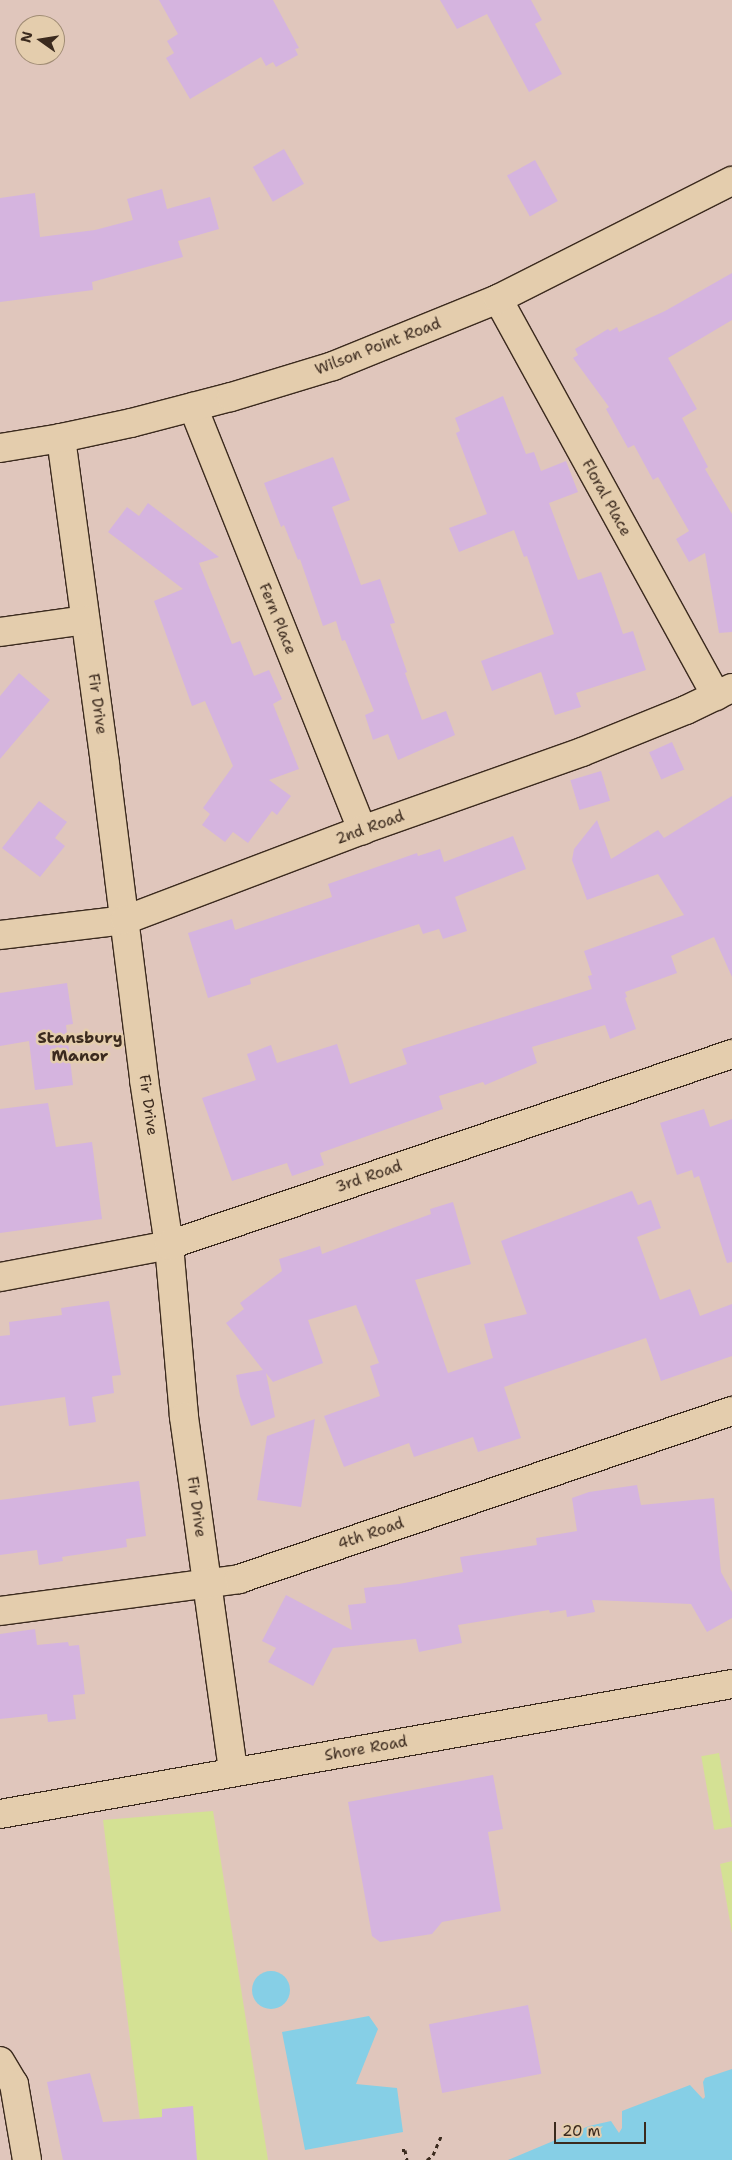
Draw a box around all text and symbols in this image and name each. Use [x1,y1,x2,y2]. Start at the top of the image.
north arrow [15,15,65,65]
text: N [16,29,36,44]
street label: Wilson Point Road [313,315,443,379]
street label: Floral Place [578,457,634,539]
street label: Fern Place [255,581,299,657]
street label: Fir Drive [84,672,110,736]
street label: 2nd Road [333,807,407,849]
district label: Stansbury Manor [37,1028,123,1066]
street label: Fir Drive [135,1073,161,1137]
street label: 3rd Road [334,1157,404,1197]
street label: Fir Drive [183,1475,209,1539]
street label: 4th Road [336,1514,406,1554]
street label: Shore Road [323,1733,409,1765]
scale bar [557,2112,650,2144]
text: 20 m [562,2121,601,2141]

